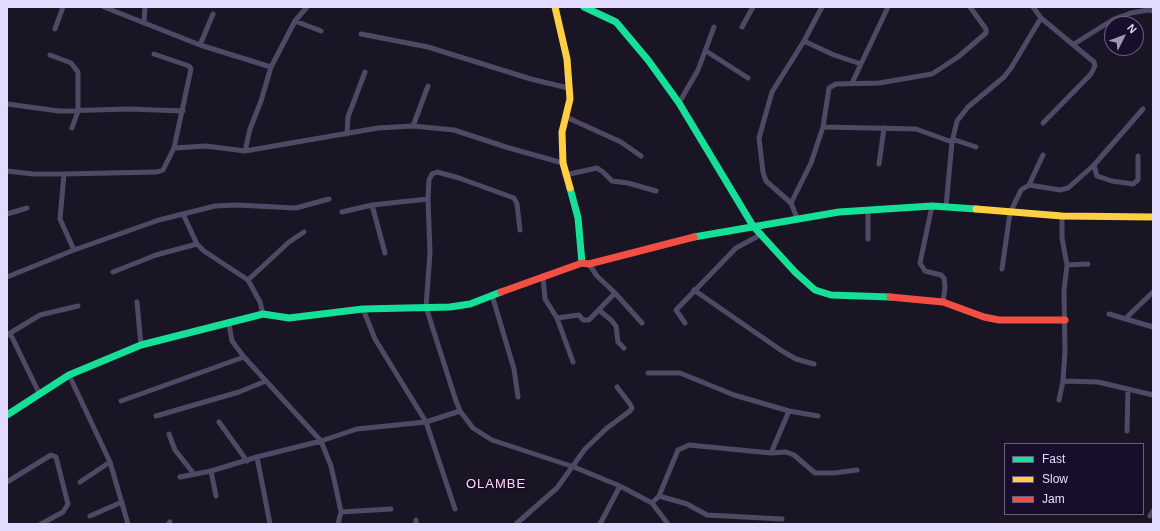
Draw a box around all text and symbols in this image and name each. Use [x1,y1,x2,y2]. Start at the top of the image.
north arrow [1104,16,1144,56]
text: N [1125,22,1139,36]
legend [1004,443,1144,515]
text: Fast [1042,452,1065,466]
text: Slow [1042,472,1068,486]
district label: OLAMBE [466,476,526,492]
text: Jam [1042,492,1065,506]

